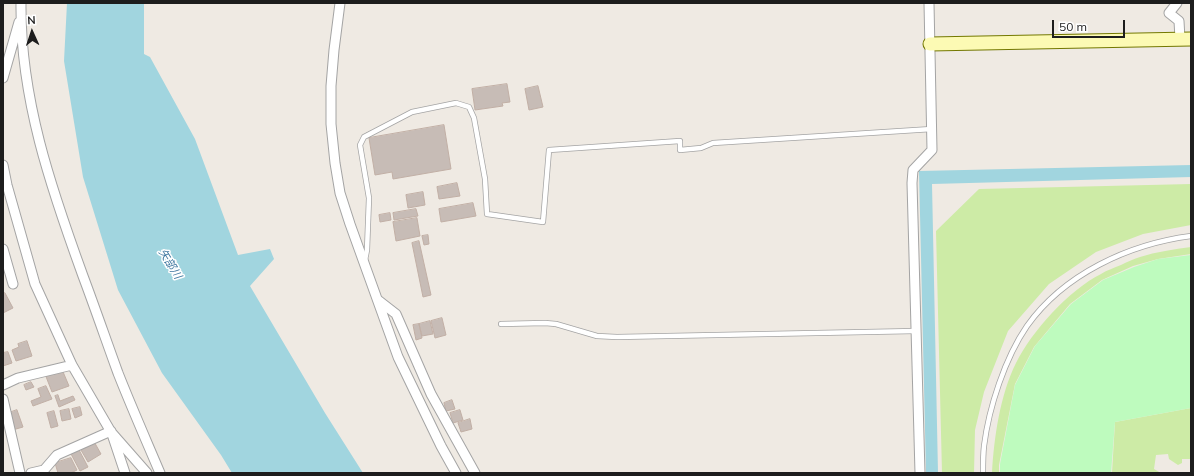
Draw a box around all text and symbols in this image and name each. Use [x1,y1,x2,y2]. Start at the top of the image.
north arrow [12,12,52,52]
scale bar [1054,12,1127,38]
text: N [27,13,36,27]
text: 50 m [1059,19,1087,34]
water label: 矢部川 [156,247,184,281]

